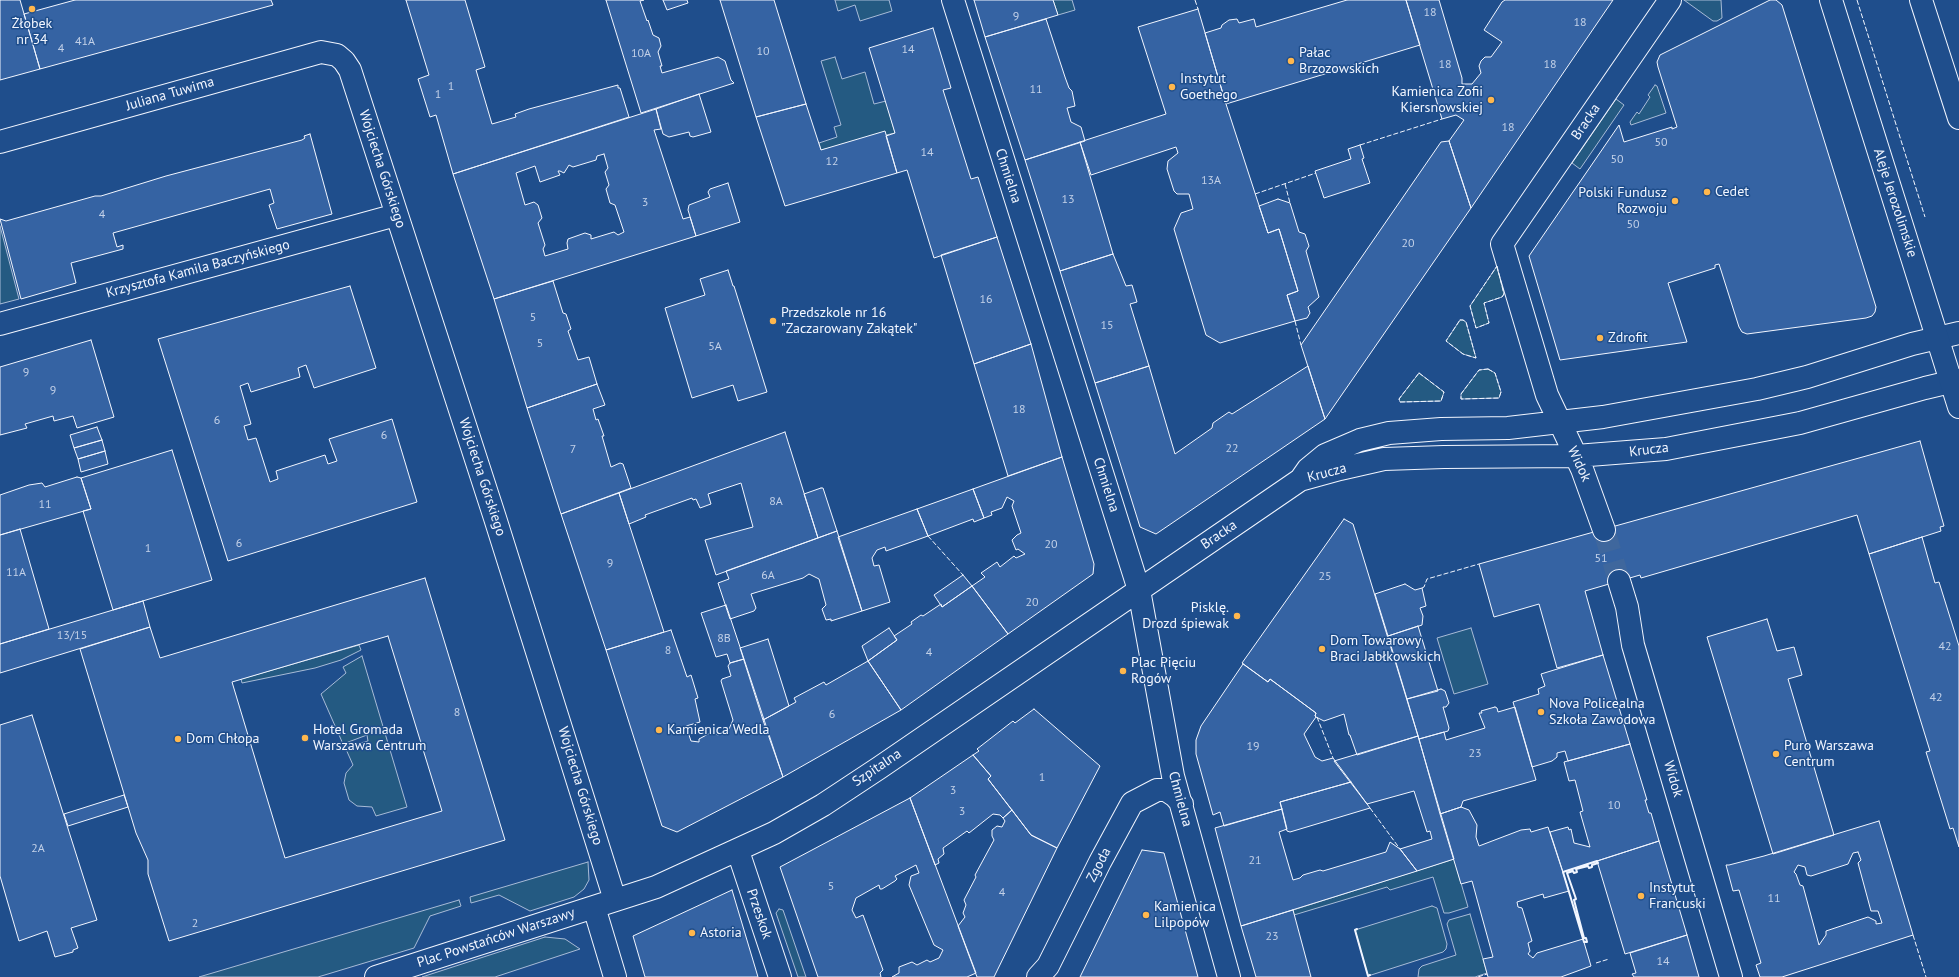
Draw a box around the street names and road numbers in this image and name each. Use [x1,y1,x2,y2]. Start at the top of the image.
street label: Juliana Tuwima [124,73,216,115]
street label: Bracka [1568,101,1604,143]
street label: Wojciecha Górskiego [355,108,409,230]
street label: Aleje Jerozolimskie [1869,146,1921,260]
street label: Chmielna [991,147,1025,205]
street label: Krzysztofa Kamila Baczyńskiego [104,236,292,302]
street label: Wojciecha Górskiego [455,416,509,538]
street label: Krucza [1628,439,1670,461]
street label: Widok [1564,444,1594,484]
street label: Chmielna [1089,456,1123,514]
street label: Krucza [1306,460,1348,486]
street label: Bracka [1198,517,1240,553]
street label: Wojciecha Górskiego [554,725,606,847]
street label: Szpitalna [849,746,905,790]
street label: Widok [1660,759,1686,799]
street label: Chmielna [1165,770,1195,828]
street label: Zgoda [1083,845,1115,885]
street label: Przeskok [743,887,775,941]
street label: Plac Powstańców Warszawy [415,904,577,972]

